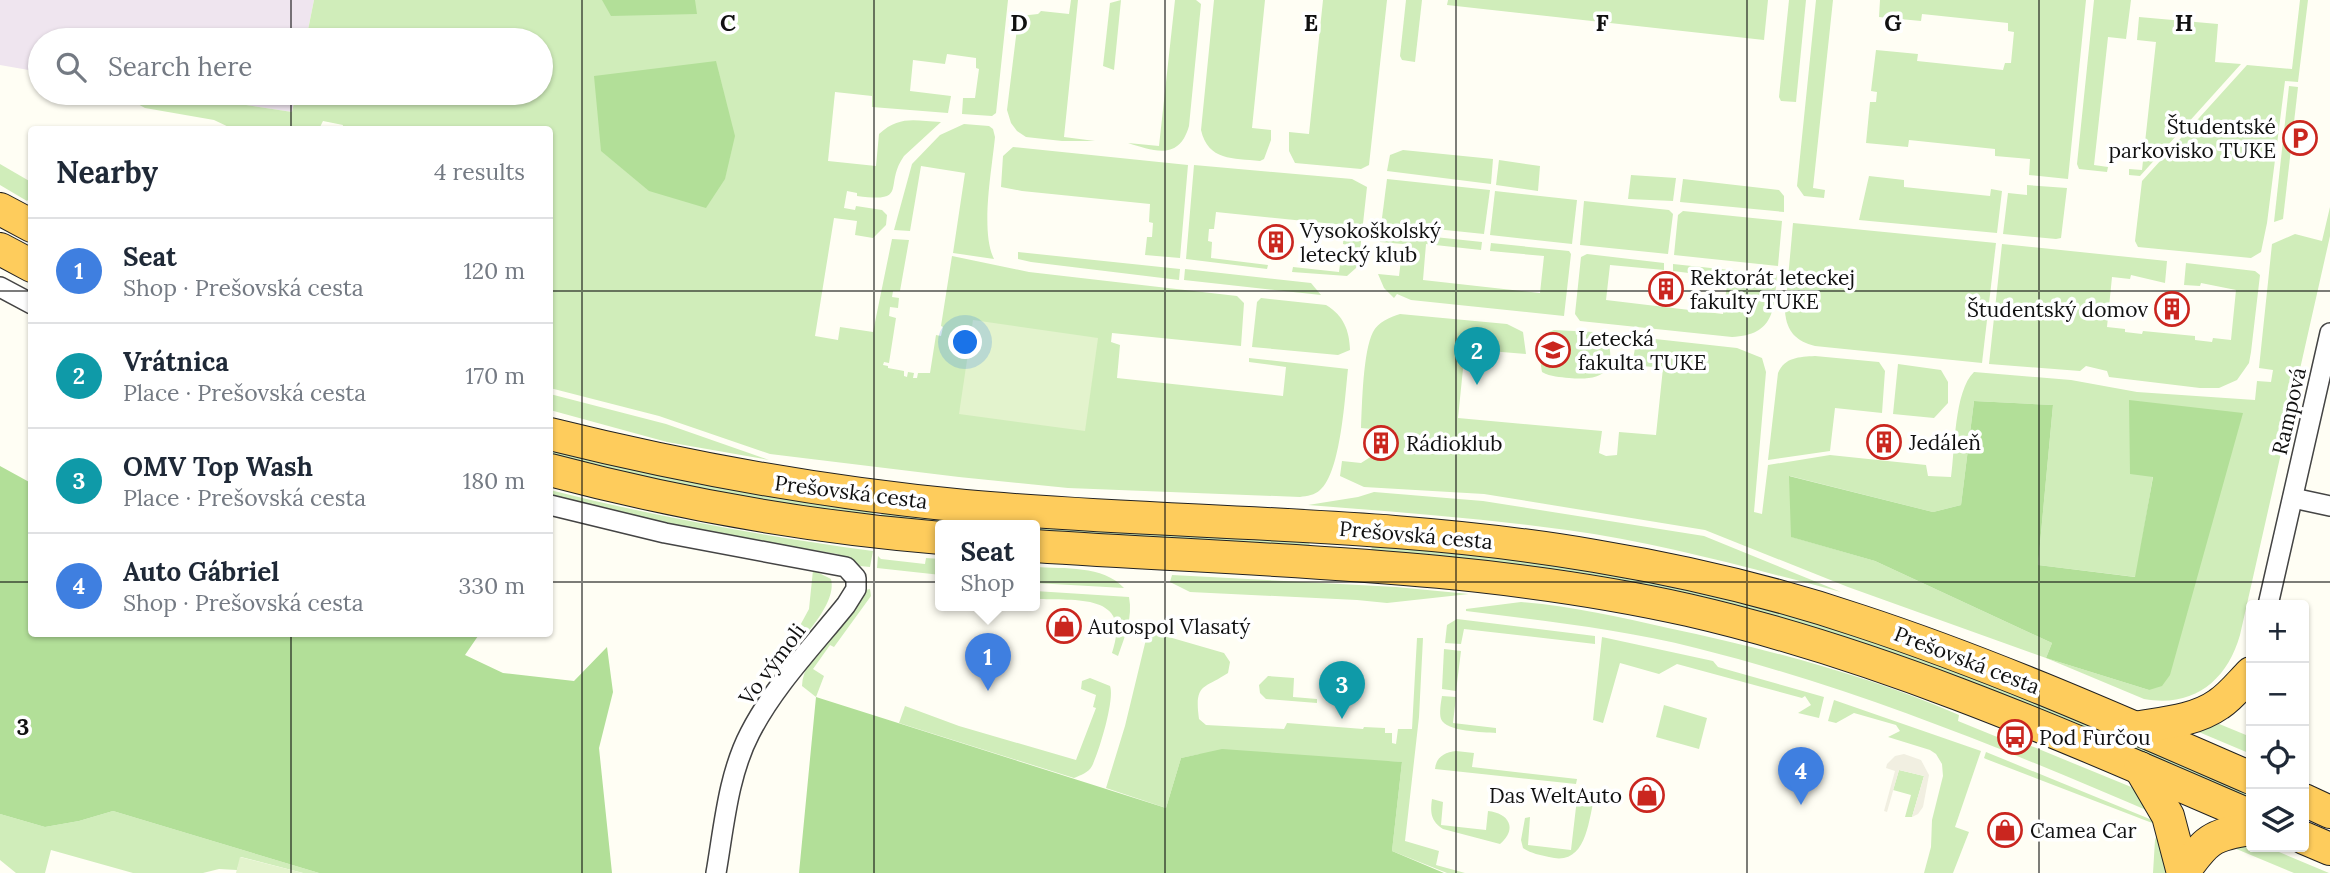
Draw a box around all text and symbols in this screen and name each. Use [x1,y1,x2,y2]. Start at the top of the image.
text: C [720,8,736,37]
text: D [1010,8,1028,37]
text: E [1304,8,1318,37]
text: F [1595,8,1609,37]
text: G [1884,8,1902,37]
text: H [2175,8,2193,37]
search box [28,28,553,105]
icon: search [52,48,90,86]
text: Search here [108,50,252,83]
place label: Študentské parkovisko TUKE [2109,113,2276,164]
parking icon: Študentské parkovisko TUKE [2281,119,2319,157]
text: Nearby [56,153,158,191]
text: 4 results [434,157,525,186]
place label: Vysokoškolský letecký klub [1299,217,1441,268]
building icon: Vysokoškolský letecký klub [1257,223,1295,261]
text: Seat [123,240,177,273]
text: 1 [74,256,84,285]
text: 120 m [463,256,525,285]
place label: Rektorát leteckej fakulty TUKE [1690,264,1855,315]
building icon: Rektorát leteckej fakulty TUKE [1647,270,1685,308]
text: Shop · Prešovská cesta [123,273,364,302]
building icon: Študentský domov [2153,290,2191,328]
place label: Študentský domov [1967,296,2148,323]
your location [948,325,982,359]
place label: Letecká fakulta TUKE [1578,325,1707,376]
pin: 2 [1454,327,1500,385]
school or university icon: Letecká fakulta TUKE [1534,331,1572,369]
text: Vrátnica [123,345,229,378]
text: 2 [73,361,85,390]
text: 170 m [465,361,525,390]
street label: Rampová [2266,365,2312,457]
text: Place · Prešovská cesta [123,378,366,407]
building icon: Jedáleň [1865,423,1903,461]
building icon: Rádioklub [1362,424,1400,462]
place label: Jedáleň [1908,429,1981,456]
place label: Rádioklub [1406,430,1503,457]
text: OMV Top Wash [123,450,313,483]
text: 3 [73,466,85,495]
text: 180 m [463,466,525,495]
street label: Prešovská cesta [773,469,929,515]
text: Place · Prešovská cesta [123,483,366,512]
street label: Prešovská cesta [1338,515,1494,555]
popup [935,520,1040,611]
text: Seat [960,535,1014,568]
text: Auto Gábriel [123,555,279,588]
text: Shop [960,568,1015,597]
text: 4 [73,571,85,600]
text: 330 m [458,571,525,600]
text: Shop · Prešovská cesta [123,588,364,617]
map controls [2246,600,2309,852]
button: + [2246,600,2309,663]
shop icon: Autospol Vlasatý [1045,607,1083,645]
place label: Autospol Vlasatý [1087,613,1250,640]
street label: Vo výmoli [732,618,811,711]
street label: Prešovská cesta [1890,620,2044,700]
pin: 1 [965,633,1011,691]
pin: 3 [1319,661,1365,719]
button: − [2246,663,2309,726]
text: 3 [17,712,29,741]
bus stop icon: Pod Furčou [1996,718,2034,756]
place label: Pod Furčou [2039,724,2151,751]
button: locate [2246,726,2309,789]
pin: 4 [1778,747,1824,805]
shop icon: Das WeltAuto [1628,776,1666,814]
place label: Das WeltAuto [1489,782,1622,809]
button: layers [2246,789,2309,852]
shop icon: Camea Car [1986,811,2024,849]
place label: Camea Car [2030,817,2137,844]

